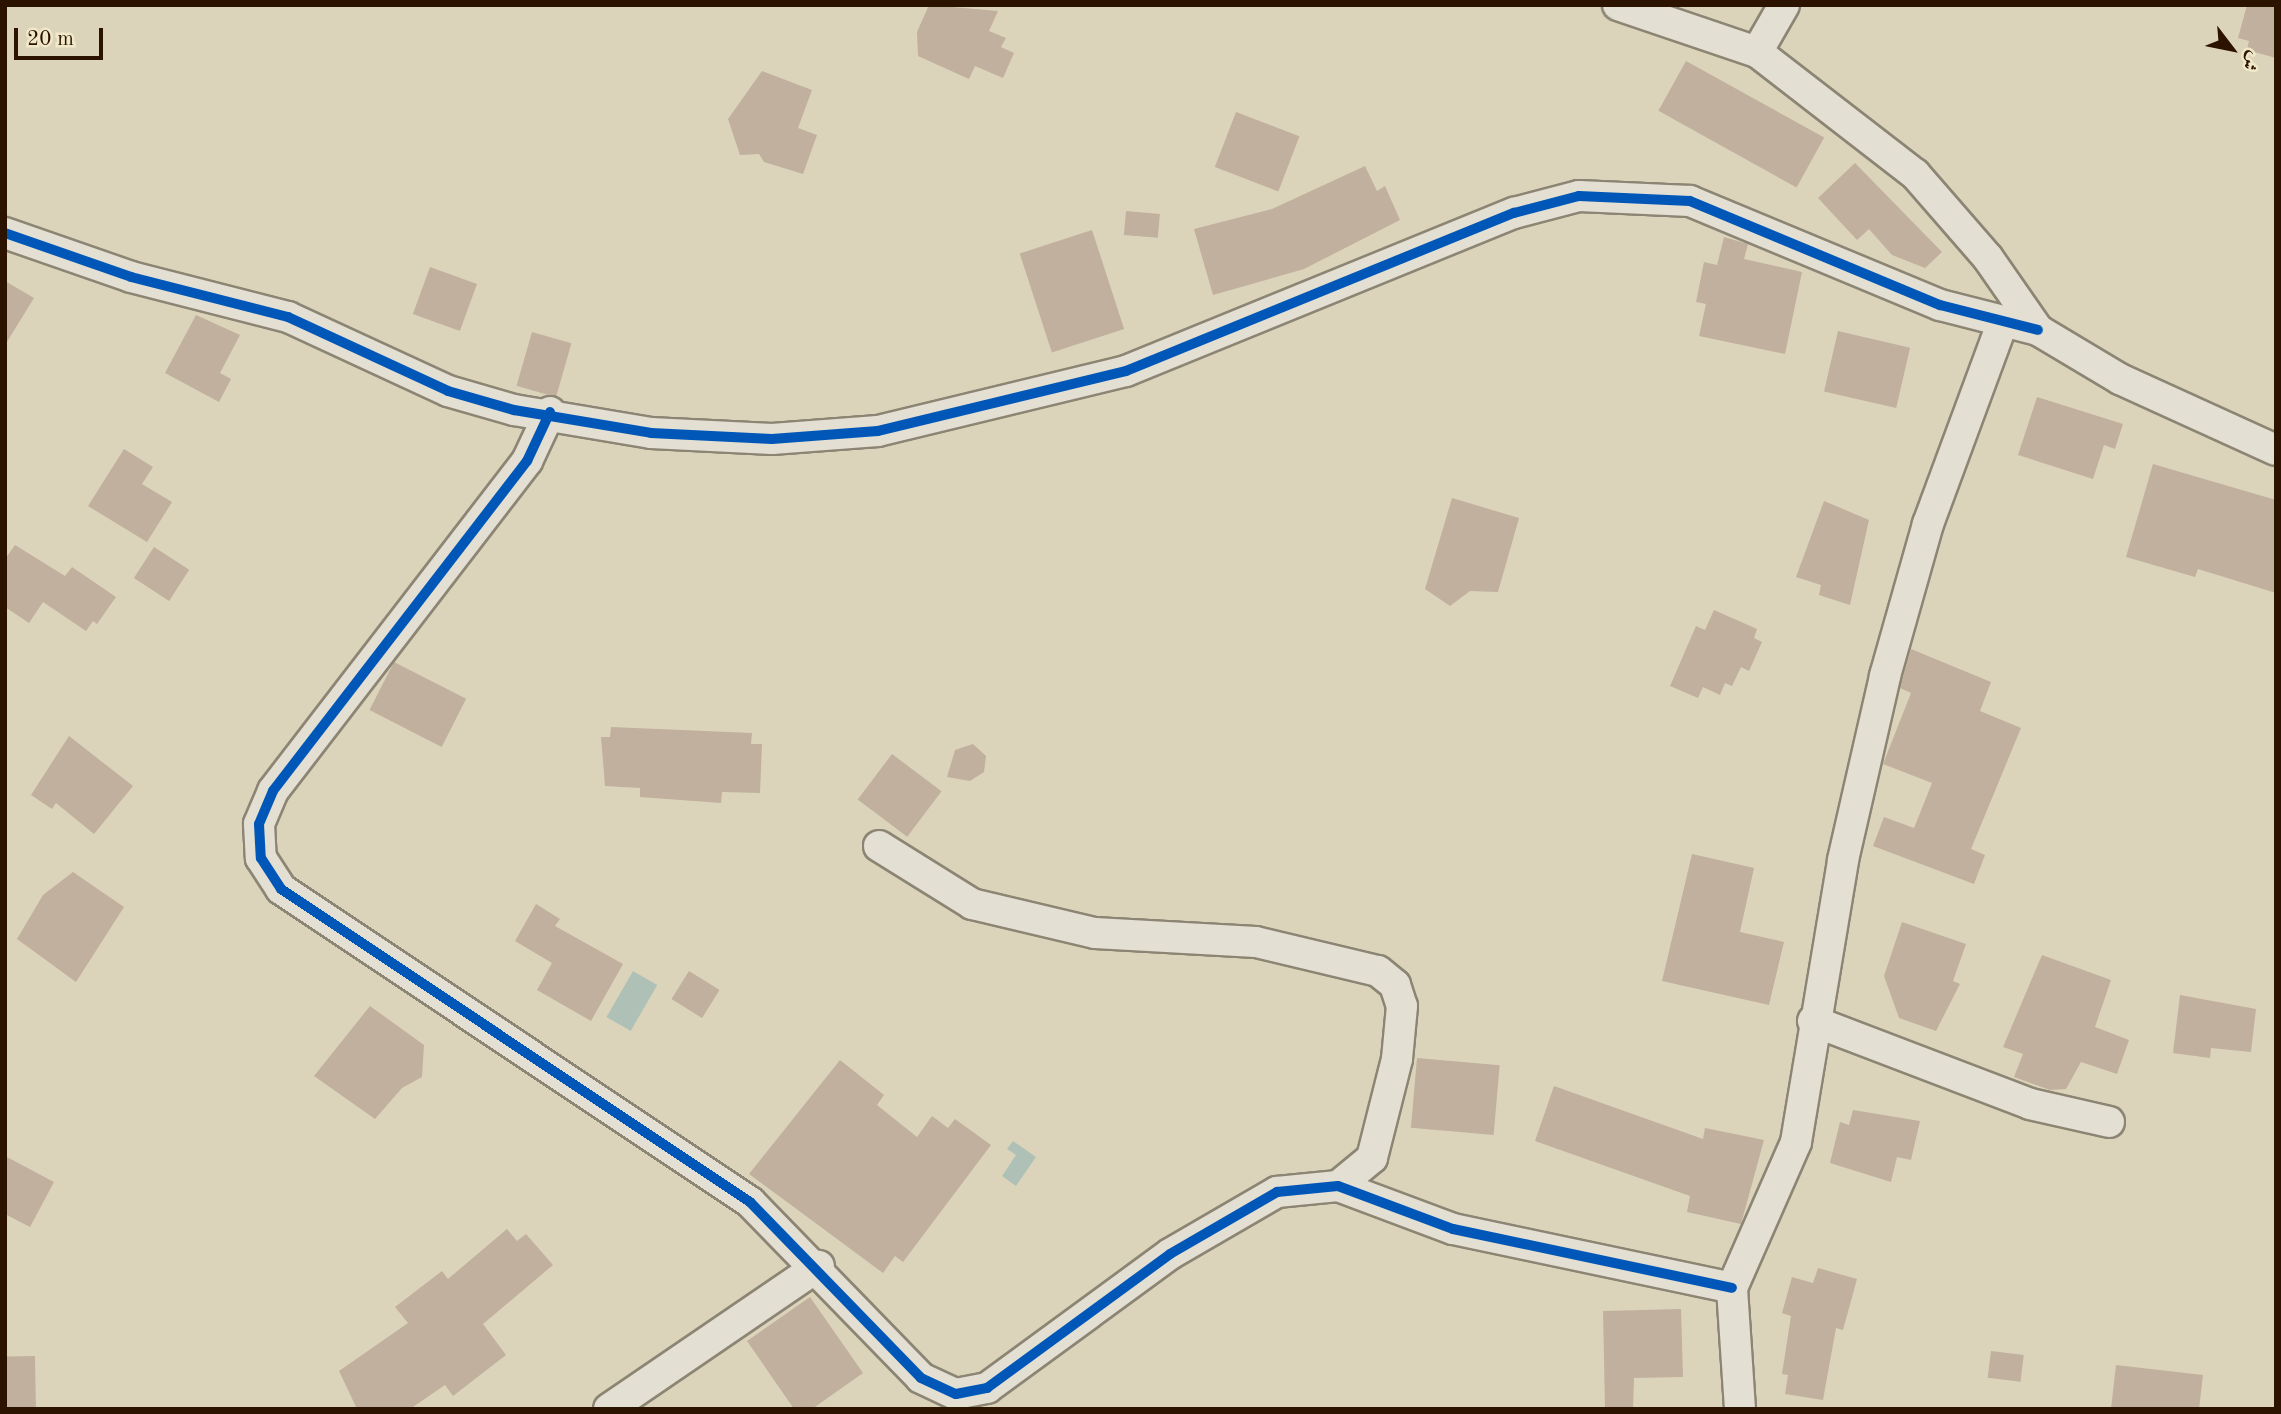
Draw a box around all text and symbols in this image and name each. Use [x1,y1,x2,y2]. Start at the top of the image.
scale bar [18,14,107,58]
north arrow [2197,14,2267,84]
text: 20 m [27,29,74,50]
text: ش [2237,47,2263,73]

